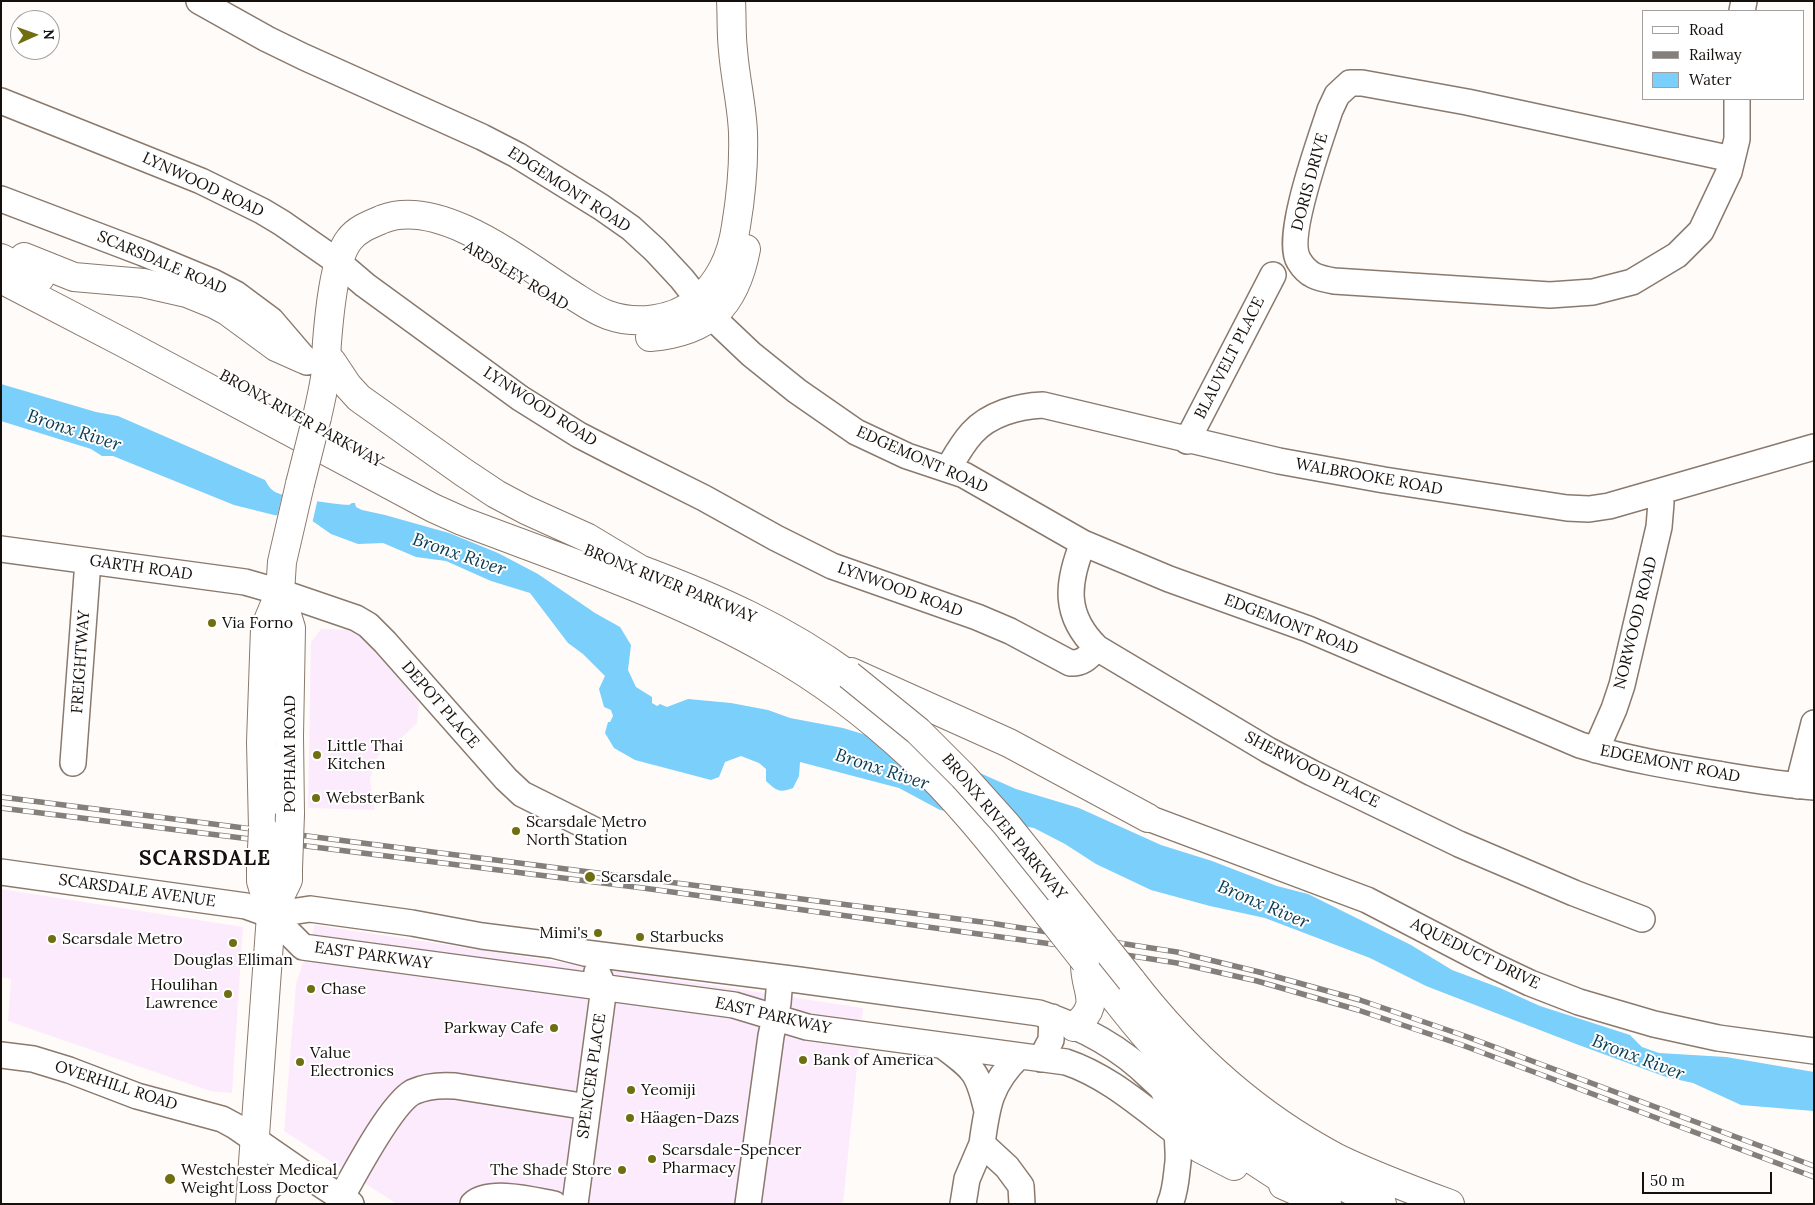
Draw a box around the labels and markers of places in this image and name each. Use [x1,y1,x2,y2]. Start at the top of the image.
place label: Via Forno [222,613,293,633]
marker: Via Forno [206,617,218,629]
place label: Little Thai Kitchen [327,736,403,774]
marker: Little Thai Kitchen [311,749,323,761]
place label: WebsterBank [326,788,425,808]
marker: WebsterBank [310,792,322,804]
place label: Scarsdale Metro North Station [526,812,647,850]
marker: Scarsdale Metro North Station [510,825,522,837]
place label: Scarsdale [601,867,672,887]
marker: Scarsdale [583,870,597,884]
place label: Mimi's [539,923,588,943]
marker: Mimi's [592,927,604,939]
place label: Starbucks [650,927,724,947]
place label: Scarsdale Metro [62,929,183,949]
marker: Starbucks [634,931,646,943]
marker: Scarsdale Metro [46,933,58,945]
marker: Douglas Elliman [227,937,239,949]
place label: Douglas Elliman [173,950,293,970]
place label: Houlihan Lawrence [145,975,218,1013]
place label: Chase [321,979,366,999]
marker: Chase [305,983,317,995]
marker: Houlihan Lawrence [222,988,234,1000]
place label: Parkway Cafe [444,1018,544,1038]
marker: Parkway Cafe [548,1022,560,1034]
place label: Value Electronics [310,1043,394,1081]
place label: Bank of America [813,1050,934,1070]
marker: Bank of America [797,1054,809,1066]
marker: Value Electronics [294,1056,306,1068]
place label: Yeomiji [641,1080,696,1100]
marker: Yeomiji [625,1084,637,1096]
place label: Häagen-Dazs [640,1108,739,1128]
marker: Häagen-Dazs [624,1112,636,1124]
place label: Scarsdale-Spencer Pharmacy [662,1140,802,1178]
marker: Scarsdale-Spencer Pharmacy [646,1153,658,1165]
place label: Westchester Medical Weight Loss Doctor [181,1160,337,1198]
place label: The Shade Store [490,1160,612,1180]
marker: The Shade Store [616,1164,628,1176]
marker: Westchester Medical Weight Loss Doctor [163,1172,177,1186]

